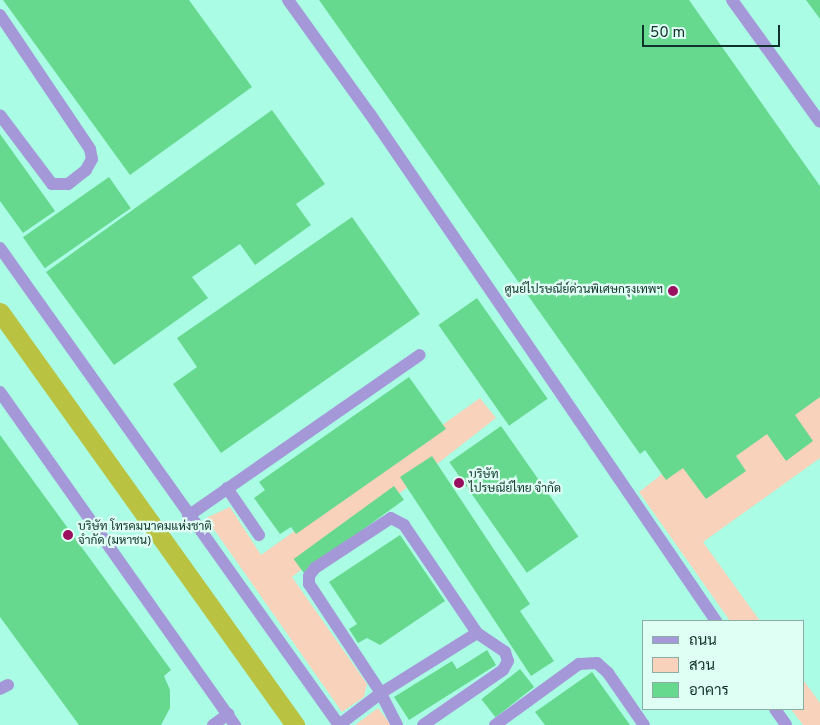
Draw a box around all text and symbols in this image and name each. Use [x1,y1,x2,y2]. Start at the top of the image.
scale bar [645,15,782,47]
text: 50 m [650,24,685,43]
place label: ศูนย์ไปรษณีย์ด่วนพิเศษกรุงเทพฯ [504,284,663,298]
marker: ศูนย์ไปรษณีย์ด่วนพิเศษกรุงเทพฯ [667,285,679,297]
place label: บริษัท ไปรษณีย์ไทย จำกัด [469,469,561,497]
marker: บริษัท ไปรษณีย์ไทย จำกัด [453,477,465,489]
place label: บริษัท โทรคมนาคมแห่งชาติ จำกัด (มหาชน) [78,521,212,549]
marker: บริษัท โทรคมนาคมแห่งชาติ จำกัด (มหาชน) [62,529,74,541]
legend [642,620,805,710]
text: ถนน [689,632,717,651]
text: สวน [689,657,715,676]
text: อาคาร [689,682,729,701]

